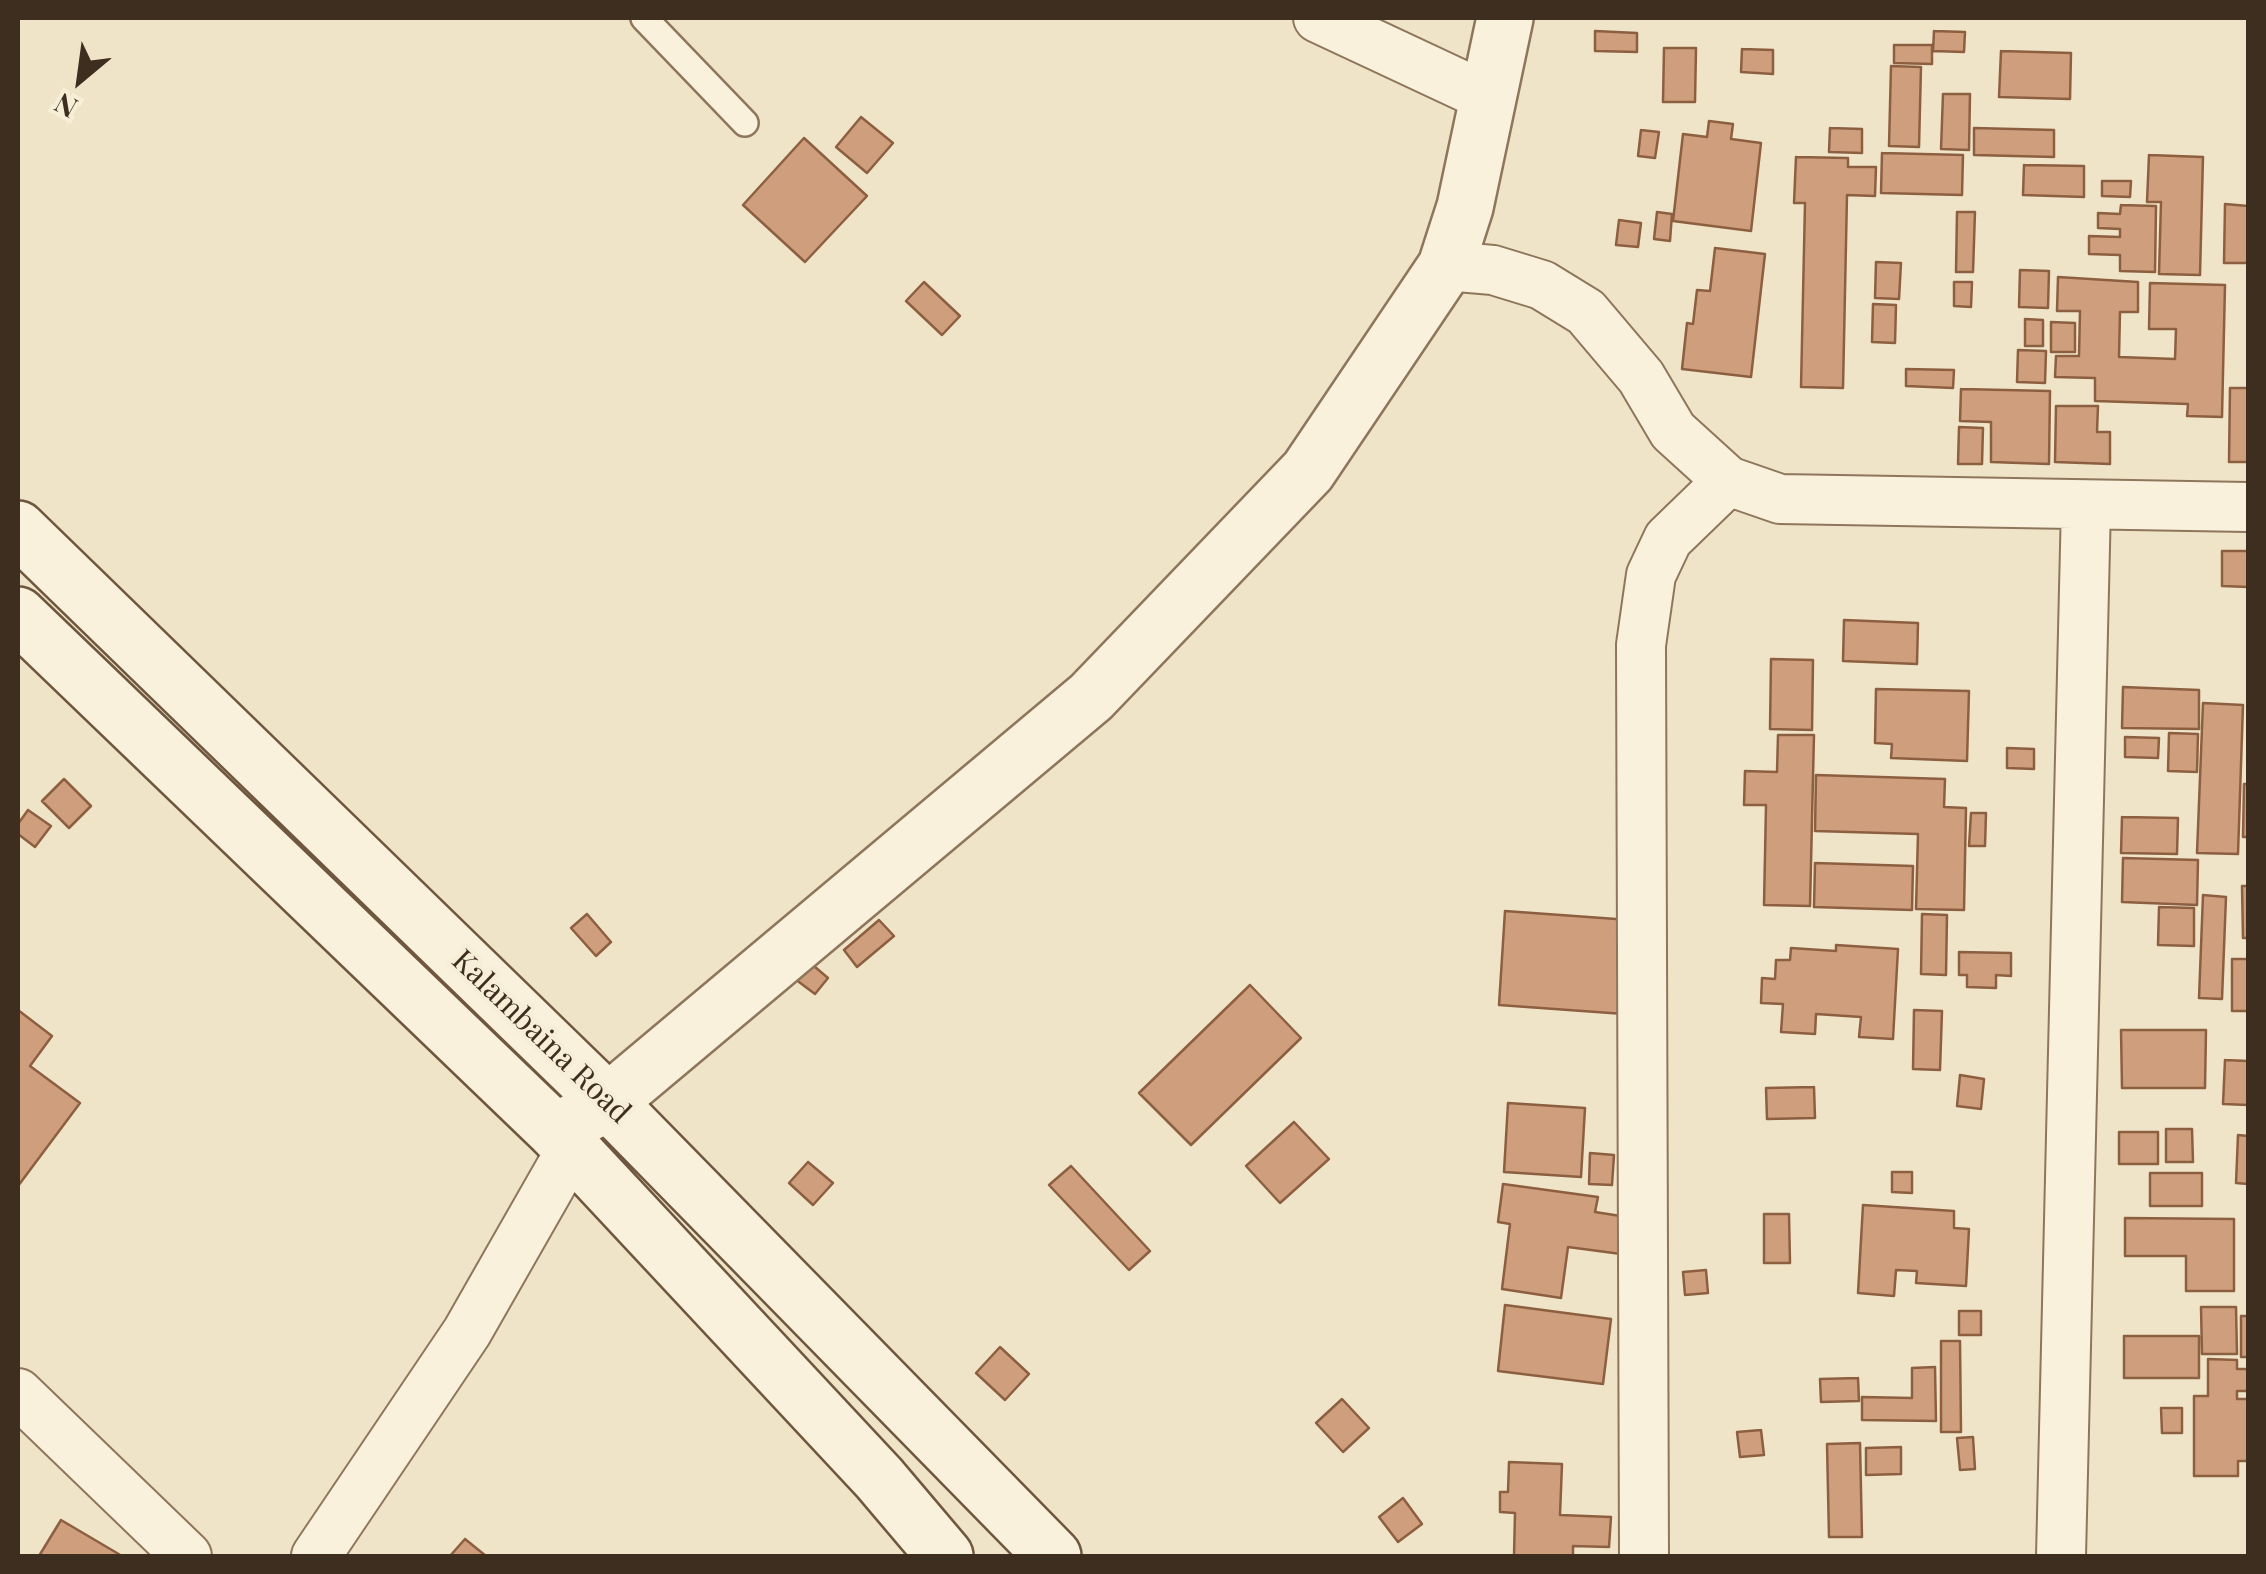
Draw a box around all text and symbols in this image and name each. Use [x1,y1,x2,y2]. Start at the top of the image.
north arrow [30,30,130,130]
text: N [47,86,83,128]
street label: Kalambaina Road [444,943,638,1131]

